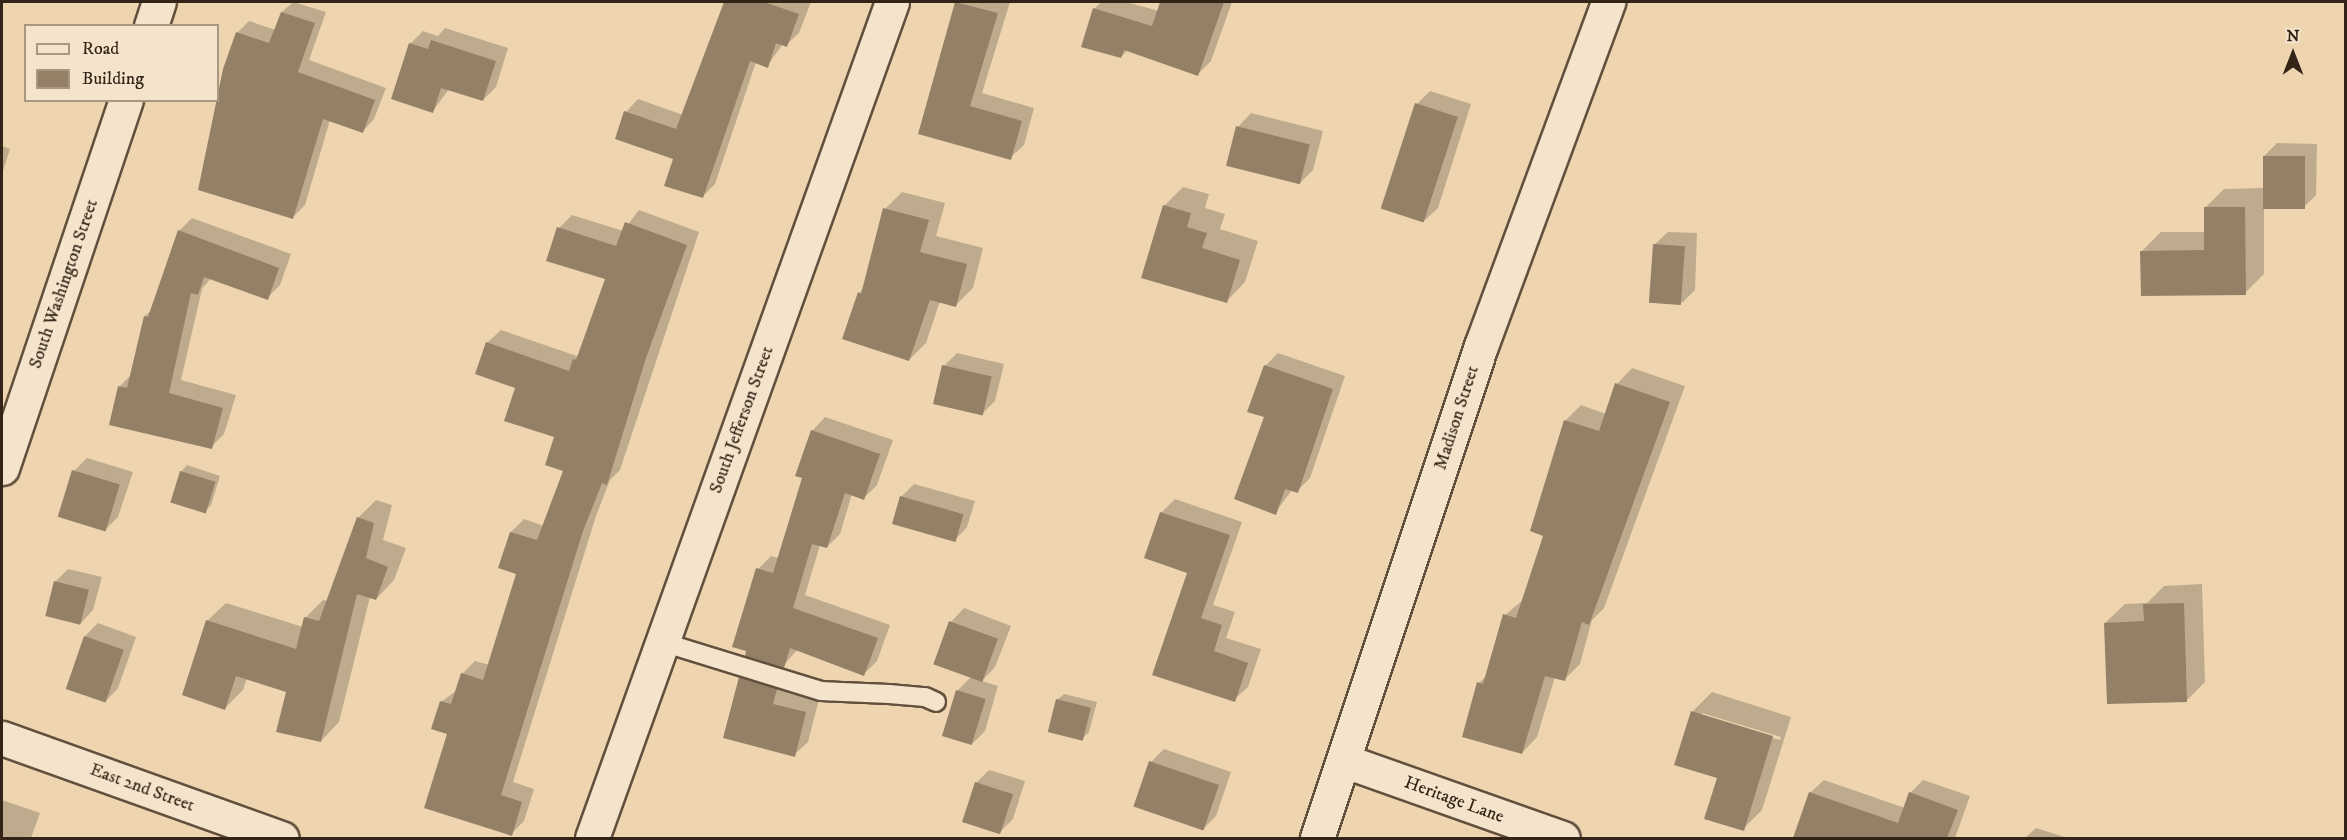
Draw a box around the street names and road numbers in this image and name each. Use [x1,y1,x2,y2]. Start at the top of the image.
street label: South Washington Street [25,197,103,371]
street label: South Jefferson Street [705,343,779,497]
street label: Madison Street [1430,363,1484,473]
street label: East 2nd Street [87,759,197,817]
street label: Heritage Lane [1401,772,1507,828]

